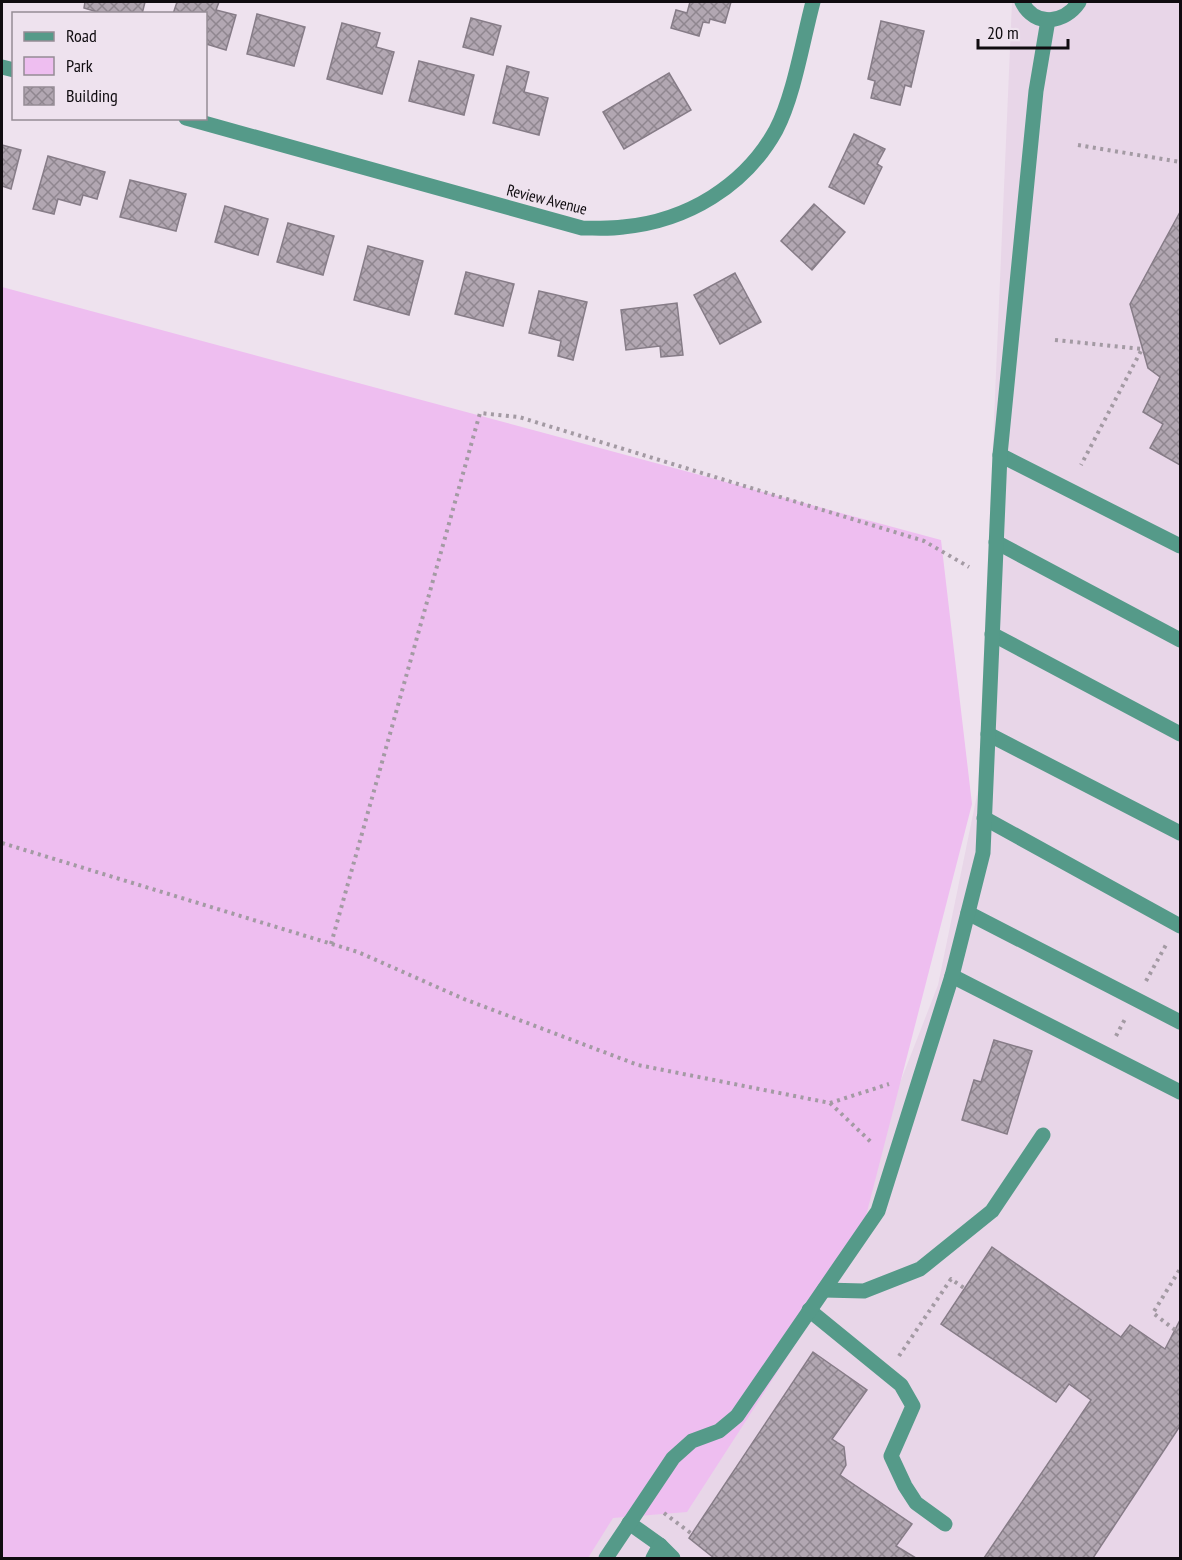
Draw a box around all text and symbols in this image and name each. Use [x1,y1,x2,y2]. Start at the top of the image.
legend [12,12,207,120]
scale bar [978,12,1068,50]
text: 20 m [987,21,1019,44]
text: Road [66,24,97,47]
text: Park [66,54,93,77]
text: Building [66,84,118,107]
street label: Review Avenue [505,179,589,219]

